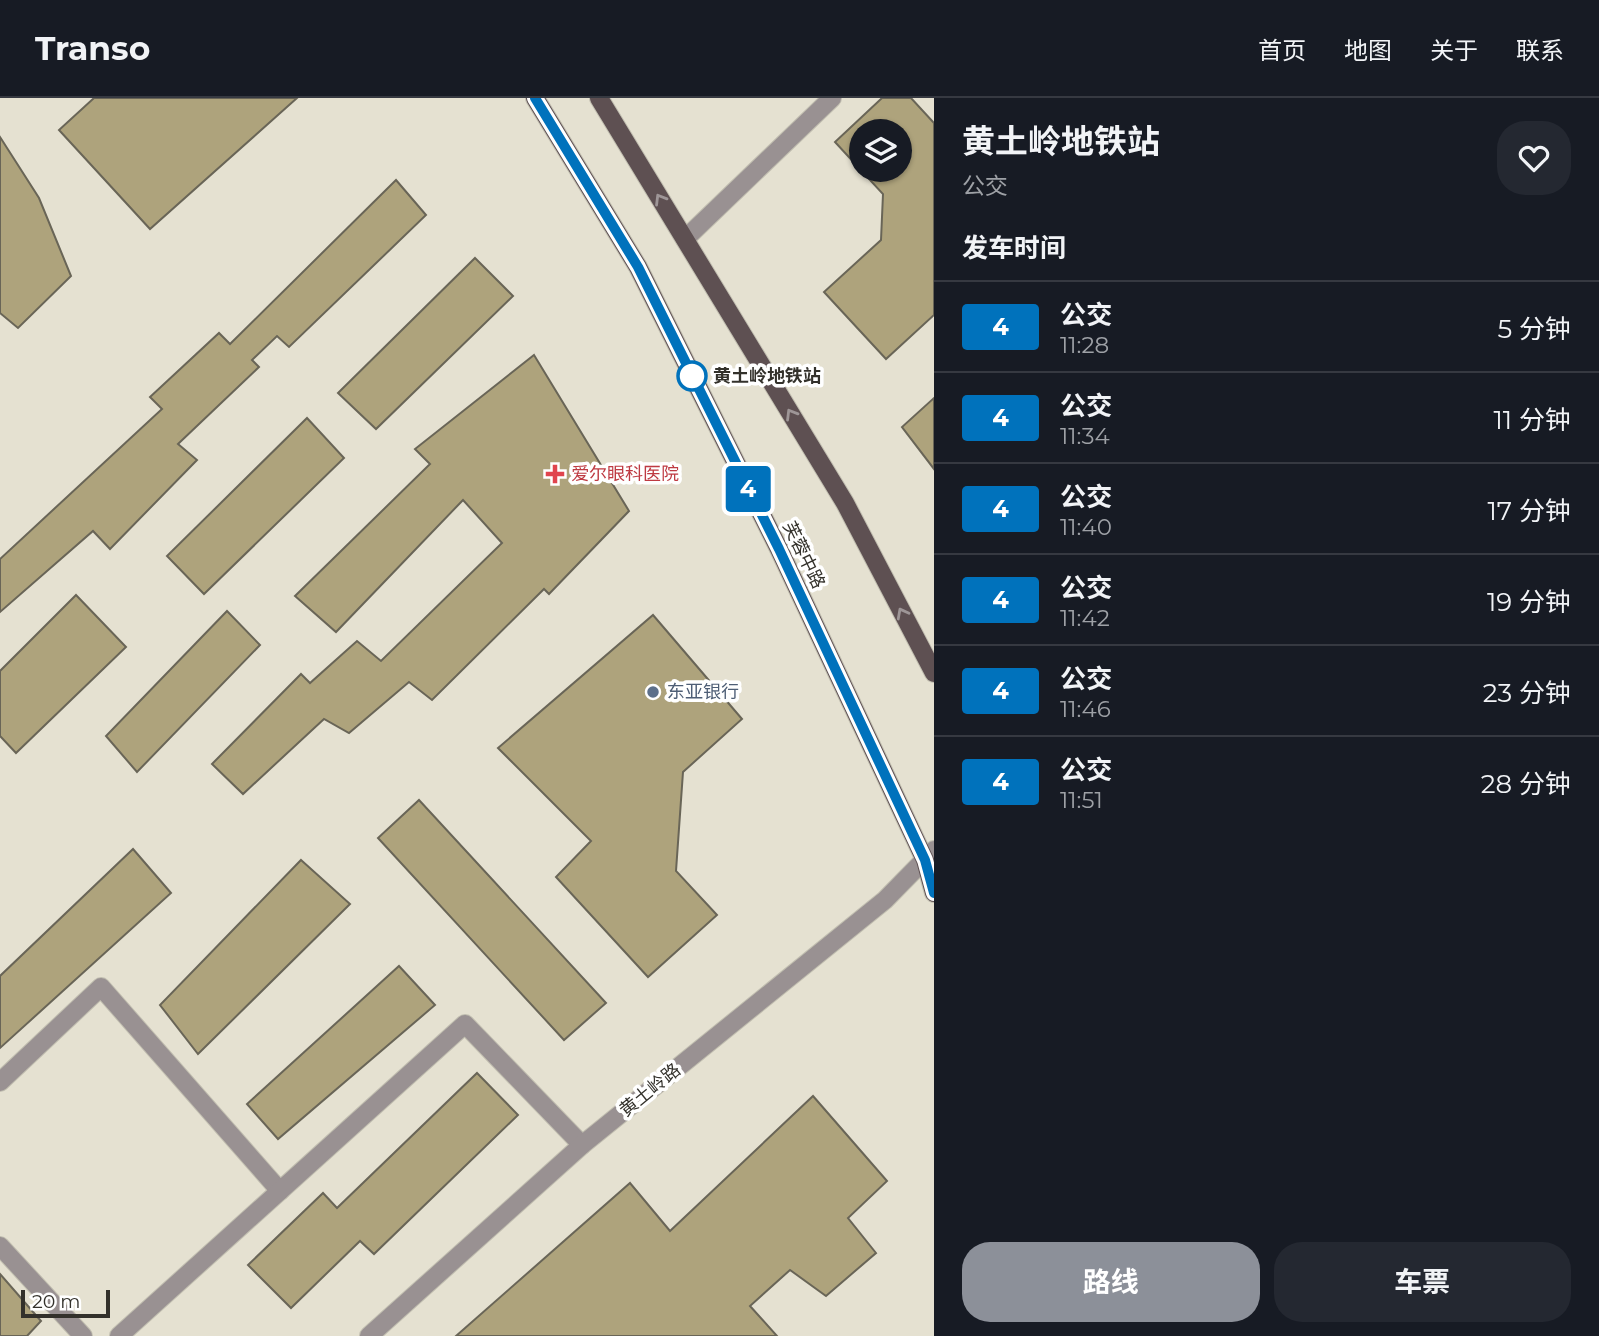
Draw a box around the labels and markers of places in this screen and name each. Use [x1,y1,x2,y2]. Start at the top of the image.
marker: 黄土岭地铁站 [677,361,707,391]
place label: 黄土岭地铁站 [713,365,821,387]
place label: 爱尔眼科医院 [571,463,679,485]
marker: 爱尔眼科医院 [545,464,565,484]
place label: 东亚银行 [667,681,739,703]
marker: 东亚银行 [645,684,661,700]

